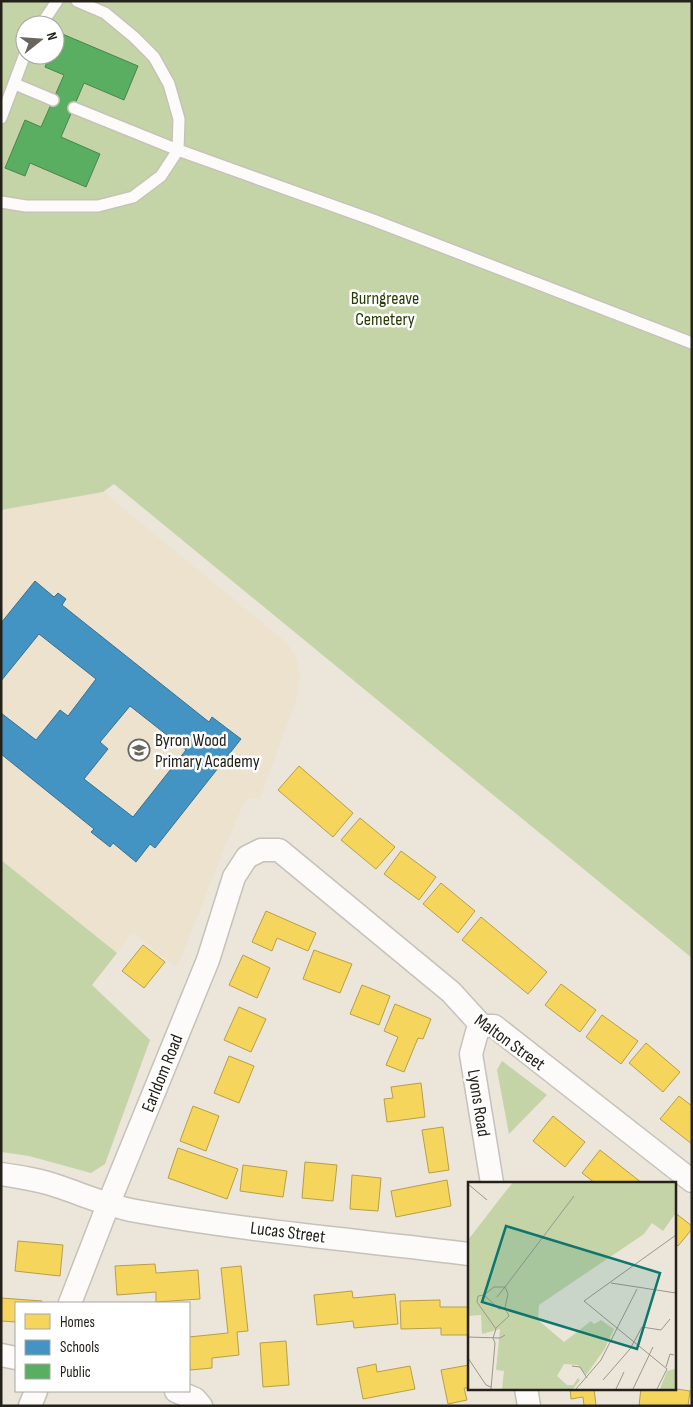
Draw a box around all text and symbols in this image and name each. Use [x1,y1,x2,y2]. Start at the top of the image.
north arrow [15,15,65,65]
text: N [43,30,61,42]
park label: Burngreave Cemetery [351,288,419,330]
place label: Byron Wood Primary Academy [155,730,260,772]
school or university icon: Byron Wood Primary Academy [127,738,151,762]
street label: Malton Street [470,1010,550,1075]
street label: Earldom Road [137,1031,188,1115]
street label: Lyons Road [463,1068,494,1138]
inset map [468,1182,676,1390]
street label: Lucas Street [249,1217,327,1248]
legend [15,1302,190,1392]
text: Homes [60,1313,95,1332]
text: Schools [60,1338,99,1357]
text: Public [60,1363,91,1382]

